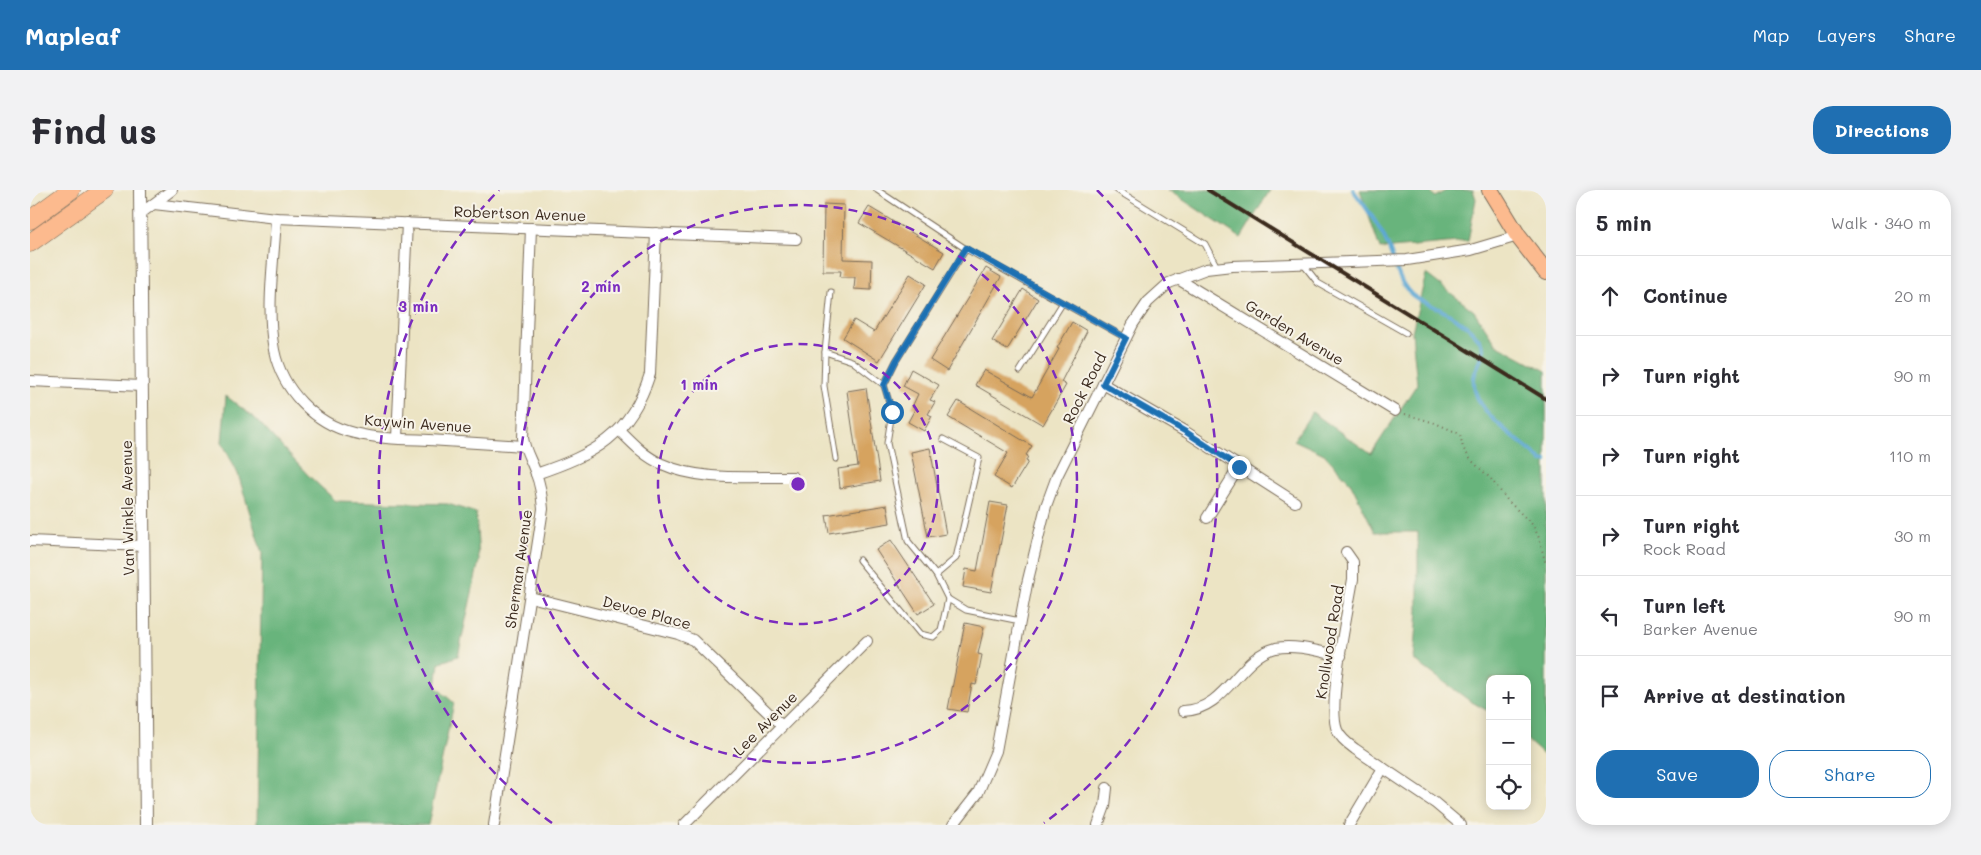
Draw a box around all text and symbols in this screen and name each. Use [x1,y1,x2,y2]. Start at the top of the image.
text: Mapleaf [25,20,120,51]
text: Map [1753,23,1789,47]
text: Layers [1817,23,1876,47]
text: Share [1904,23,1956,47]
button: Directions [1813,106,1951,154]
text: Find us [30,107,157,153]
street label: Robertson Avenue [453,201,587,225]
text: 5 min [1596,209,1652,236]
text: Walk · 340 m [1831,212,1931,233]
text: 2 min [581,276,621,296]
icon: ahead [1596,282,1624,310]
text: Continue [1643,283,1728,308]
text: 20 m [1894,285,1931,306]
street label: Garden Avenue [1242,295,1348,369]
text: 3 min [398,296,438,316]
street label: Rock Road [1058,349,1110,427]
icon: right [1596,362,1624,390]
text: Turn right [1643,363,1740,388]
text: 90 m [1894,365,1931,386]
text: 1 min [680,374,718,394]
route start [881,401,904,424]
street label: Kaywin Avenue [364,409,472,437]
street label: Van Winkle Avenue [116,440,138,576]
icon: right [1596,442,1624,470]
text: Turn right [1643,443,1740,468]
text: 110 m [1889,445,1931,466]
route end [1228,456,1251,479]
centre of rings [789,475,807,493]
street label: Sherman Avenue [500,508,536,630]
text: Turn right [1643,513,1740,538]
icon: right [1596,522,1624,550]
text: 30 m [1894,525,1931,546]
text: Rock Road [1643,538,1726,559]
street label: Knollwood Road [1310,584,1348,700]
street label: Devoe Place [601,591,693,633]
text: Turn left [1643,593,1726,618]
icon: left [1596,602,1624,630]
text: 90 m [1894,605,1931,626]
text: Barker Avenue [1643,618,1758,639]
map controls [1486,675,1531,810]
button: + [1486,675,1531,720]
icon: arrive [1596,682,1624,710]
text: Arrive at destination [1643,683,1846,708]
street label: Lee Avenue [729,687,801,759]
button: − [1486,720,1531,765]
button: Save [1596,750,1759,798]
button: Share [1769,750,1931,798]
button: locate [1486,765,1531,810]

